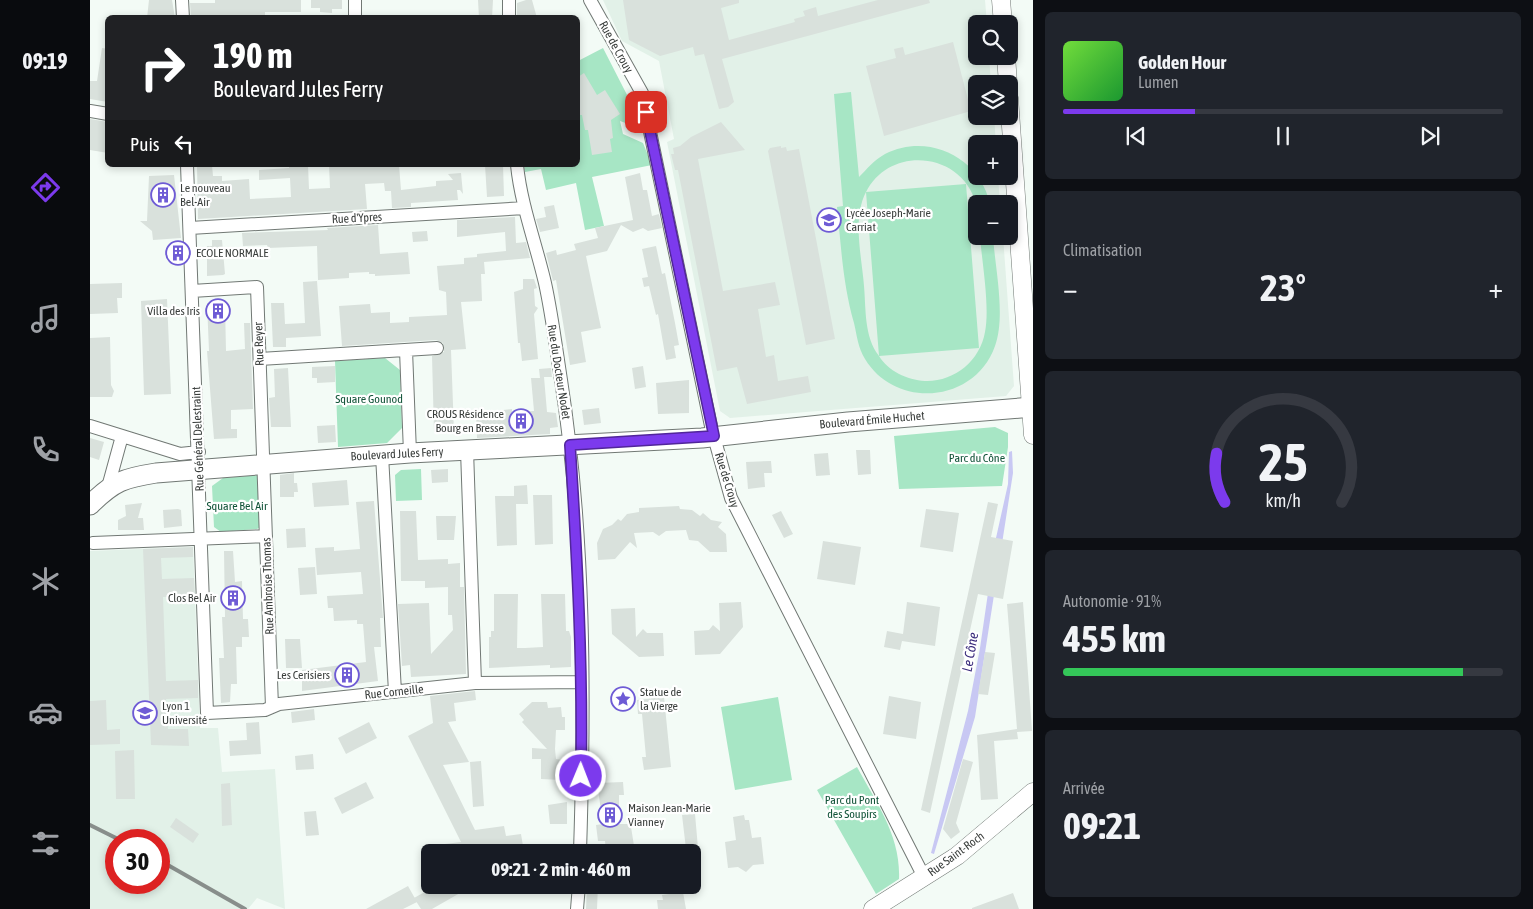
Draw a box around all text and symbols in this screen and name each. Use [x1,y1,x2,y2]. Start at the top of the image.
map controls [968,15,1018,245]
button: search [968,15,1018,65]
street label: Rue de Crouy [596,19,636,75]
icon: right [130,35,195,100]
text: 190 m [213,35,292,75]
text: 09:19 [22,48,68,74]
text: Golden Hour [1138,51,1226,73]
text: Lumen [1138,73,1178,91]
button: layers [968,75,1018,125]
text: Boulevard Jules Ferry [213,76,383,102]
pin [625,91,667,133]
icon: arrive [632,98,660,126]
icon: previous [1122,122,1150,150]
icon: pause [1269,122,1297,150]
icon: next [1416,122,1444,150]
icon: left [170,130,198,158]
text: Puis [130,133,160,155]
button: + [968,135,1018,185]
icon: directions [28,170,63,205]
place label: Le nouveau Bel-Air [180,181,231,209]
building icon: Le nouveau Bel-Air [150,182,176,208]
button: − [968,195,1018,245]
place label: Lycée Joseph-Marie Carriat [846,206,931,234]
school or university icon: Lycée Joseph-Marie Carriat [816,207,842,233]
street label: Rue d'Ypres [332,210,382,226]
building icon: ECOLE NORMALE [165,240,191,266]
text: Climatisation [1063,241,1142,259]
place label: ECOLE NORMALE [196,246,268,260]
text: 23° [1260,266,1306,309]
text: − [1063,272,1078,304]
text: + [1488,272,1503,304]
building icon: Villa des Iris [205,298,231,324]
icon: music [28,301,63,336]
place label: Villa des Iris [147,304,200,318]
street label: Rue Reyer [251,321,267,366]
street label: Rue du Docteur Nodet [545,324,573,421]
street label: Rue Général Delestraint [189,386,207,492]
park label: Square Gounod [335,392,403,406]
place label: CROUS Résidence Bourg en Bresse [427,407,504,435]
building icon: CROUS Résidence Bourg en Bresse [508,408,534,434]
street label: Boulevard Émile Huchet [819,408,926,432]
icon: phone [28,432,63,467]
text: 25 [1259,432,1307,492]
street label: Boulevard Jules Ferry [350,445,444,463]
street label: Rue de Crouy [712,451,742,509]
park label: Parc du Cône [949,451,1005,465]
text: km/h [1265,490,1301,511]
park label: Square Bel Air [207,499,268,513]
street label: Rue Ambroise Thomas [259,537,277,635]
icon: climate [28,564,63,599]
building icon: Clos Bel Air [220,585,246,611]
place label: Clos Bel Air [168,591,216,605]
text: Autonomie · 91% [1063,592,1161,610]
text: 455 km [1063,617,1166,660]
water label: Le Cône [959,631,981,673]
building icon: Les Cerisiers [334,662,360,688]
place label: Les Cerisiers [277,668,330,682]
street label: Rue Corneille [364,682,424,702]
place label: Statue de la Vierge [640,685,682,713]
place icon: Statue de la Vierge [610,686,636,712]
icon: car [28,695,63,730]
place label: Lyon 1 Université [162,699,207,727]
school or university icon: Lyon 1 Université [132,700,158,726]
position arrow [554,749,606,801]
text: Arrivée [1063,779,1105,797]
park label: Parc du Pont des Soupirs [825,793,880,821]
place label: Maison Jean-Marie Vianney [628,801,711,829]
building icon: Maison Jean-Marie Vianney [597,802,623,828]
text: 09:21 [1063,804,1141,847]
icon: filters [28,826,63,861]
speed limit sign: 30 [105,829,170,894]
street label: Rue Saint-Roch [925,829,987,879]
text: 09:21 · 2 min · 460 m [491,858,631,880]

